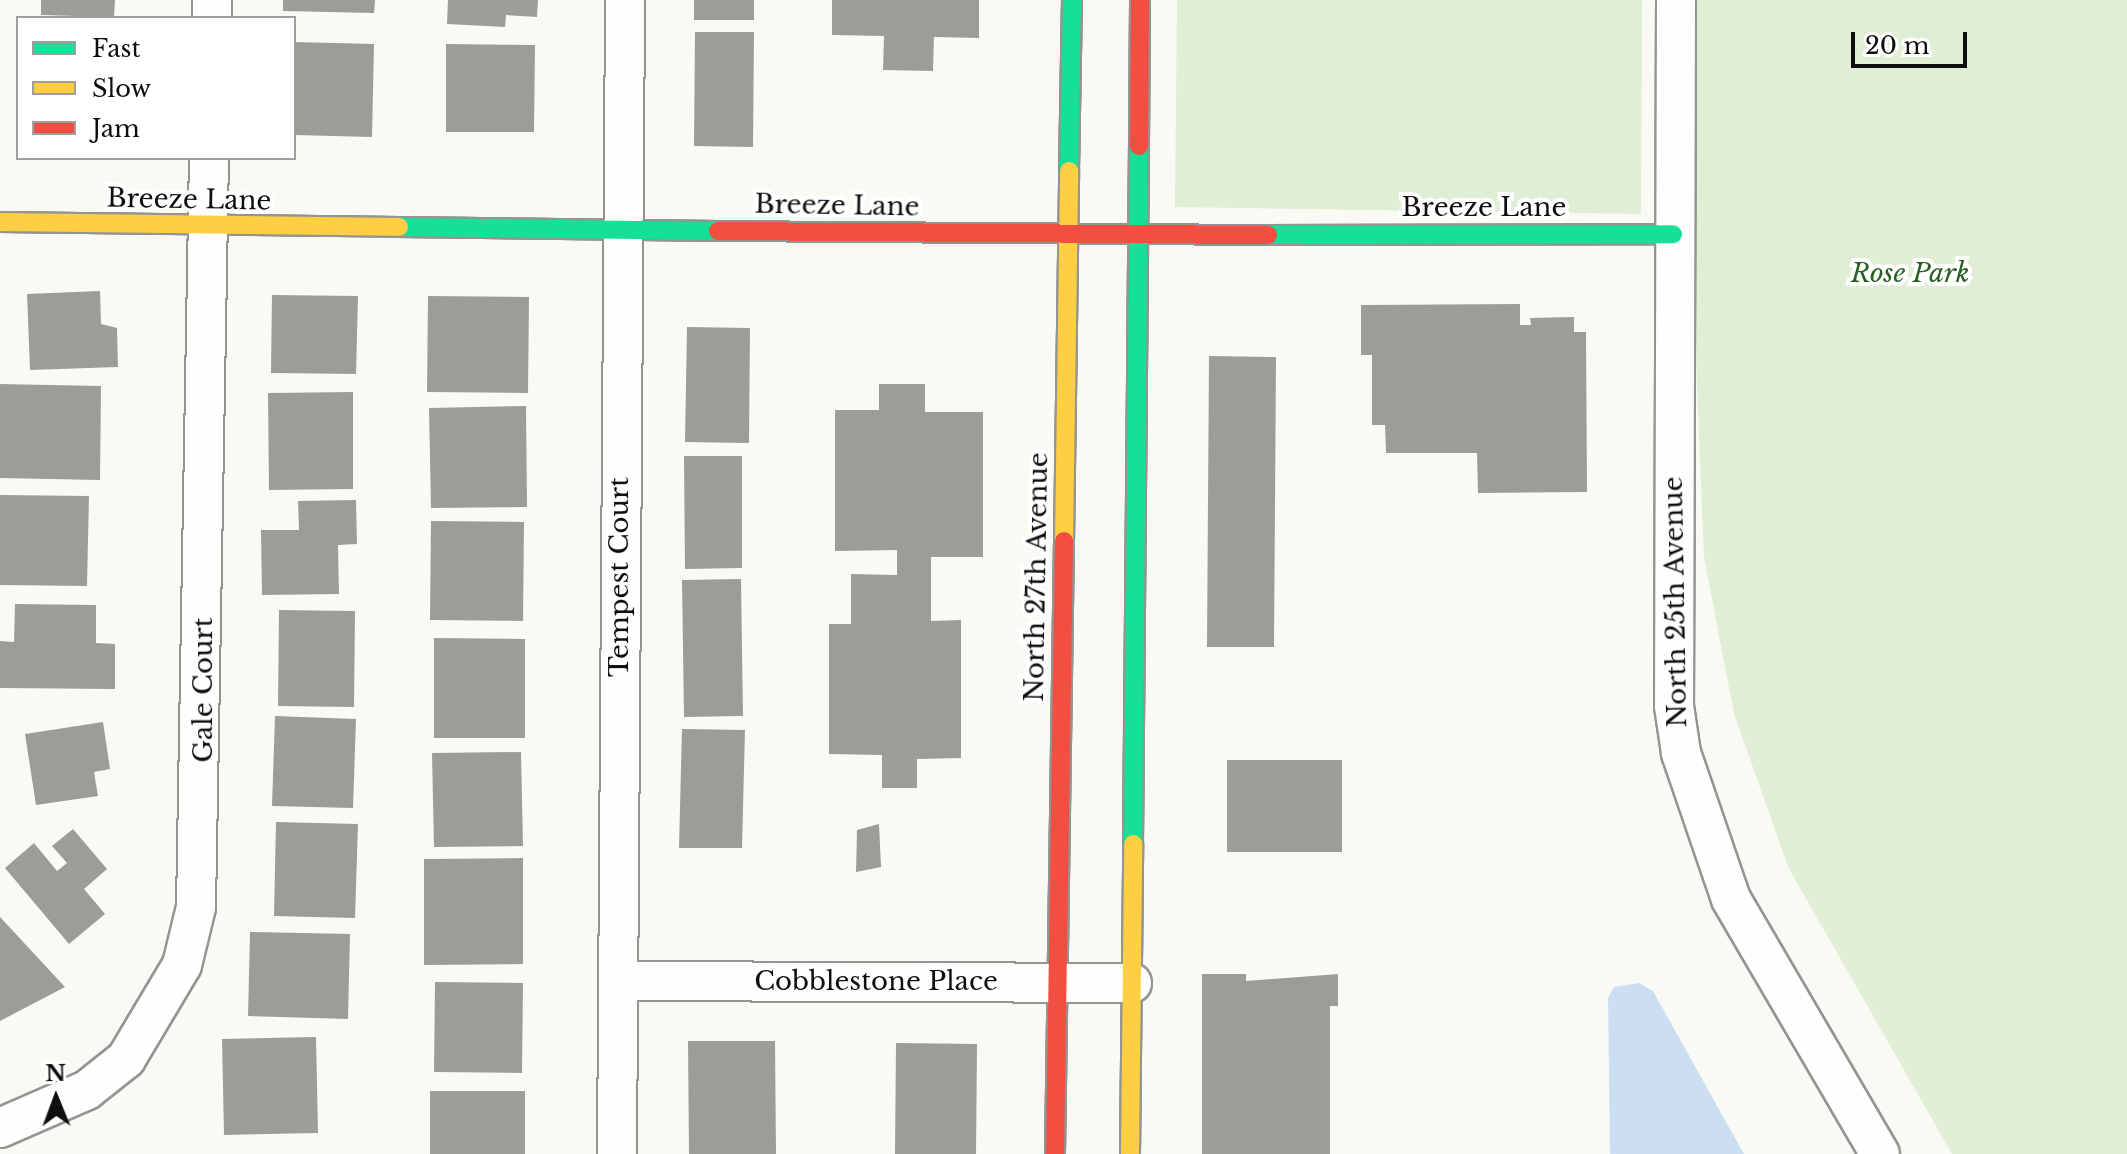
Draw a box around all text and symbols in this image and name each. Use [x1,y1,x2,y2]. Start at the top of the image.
legend [16,16,296,160]
scale bar [1855,16,1971,66]
text: 20 m [1865,31,1930,60]
text: Fast [92,34,140,63]
text: Slow [92,74,151,103]
text: Jam [92,114,140,143]
street label: Breeze Lane [106,183,272,217]
street label: Breeze Lane [754,189,920,223]
street label: Breeze Lane [1402,192,1566,224]
park label: Rose Park [1851,258,1969,290]
street label: North 27th Avenue [1019,452,1055,702]
street label: North 25th Avenue [1658,476,1694,728]
street label: Tempest Court [604,477,636,677]
street label: Gale Court [188,617,220,763]
street label: Cobblestone Place [754,966,998,998]
north arrow [16,1058,96,1138]
text: N [45,1060,66,1087]

